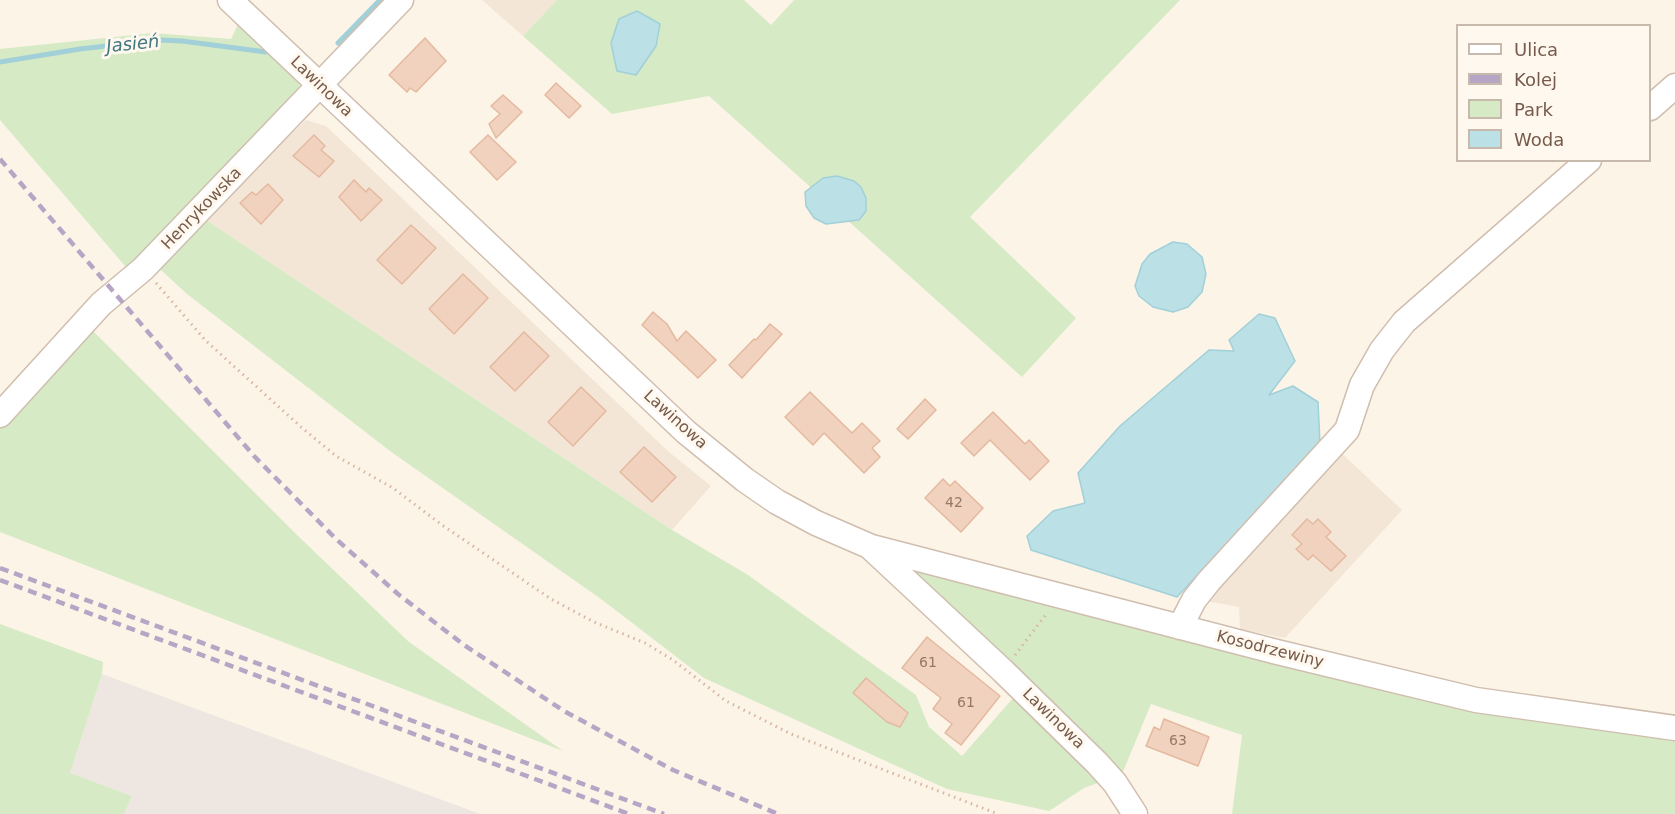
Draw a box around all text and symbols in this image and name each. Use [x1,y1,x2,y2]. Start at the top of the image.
legend [1456,24,1651,162]
water label: Jasień [105,31,161,59]
text: Ulica [1514,39,1558,60]
street label: Lawinowa [286,53,356,121]
text: Kolej [1514,69,1557,90]
text: Park [1514,99,1553,120]
text: Woda [1514,129,1564,150]
street label: Henrykowska [158,164,246,254]
street label: Lawinowa [639,386,711,454]
house number: 42 [945,495,963,511]
street label: Kosodrzewiny [1214,627,1326,673]
house number: 61 [919,655,937,671]
street label: Lawinowa [1018,685,1088,753]
house number: 61 [957,695,975,711]
house number: 63 [1169,733,1187,749]

